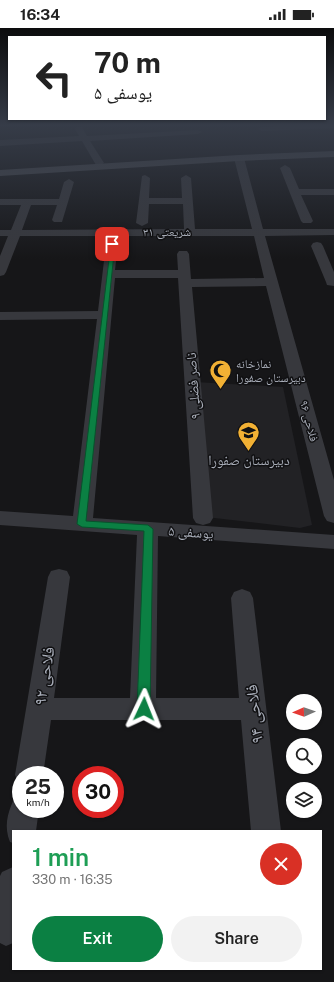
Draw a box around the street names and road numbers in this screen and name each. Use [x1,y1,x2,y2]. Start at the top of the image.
street label: شریعتی ۳۱ [143,225,191,239]
street label: ناصر فضلی ۹ [183,352,204,420]
street label: فلاحی ۹۶ [297,399,321,443]
street label: یوسفی ۵ [168,522,214,543]
street label: فلاحی ۹۲ [29,645,60,707]
street label: فلاحی ۹۴ [241,683,268,745]

